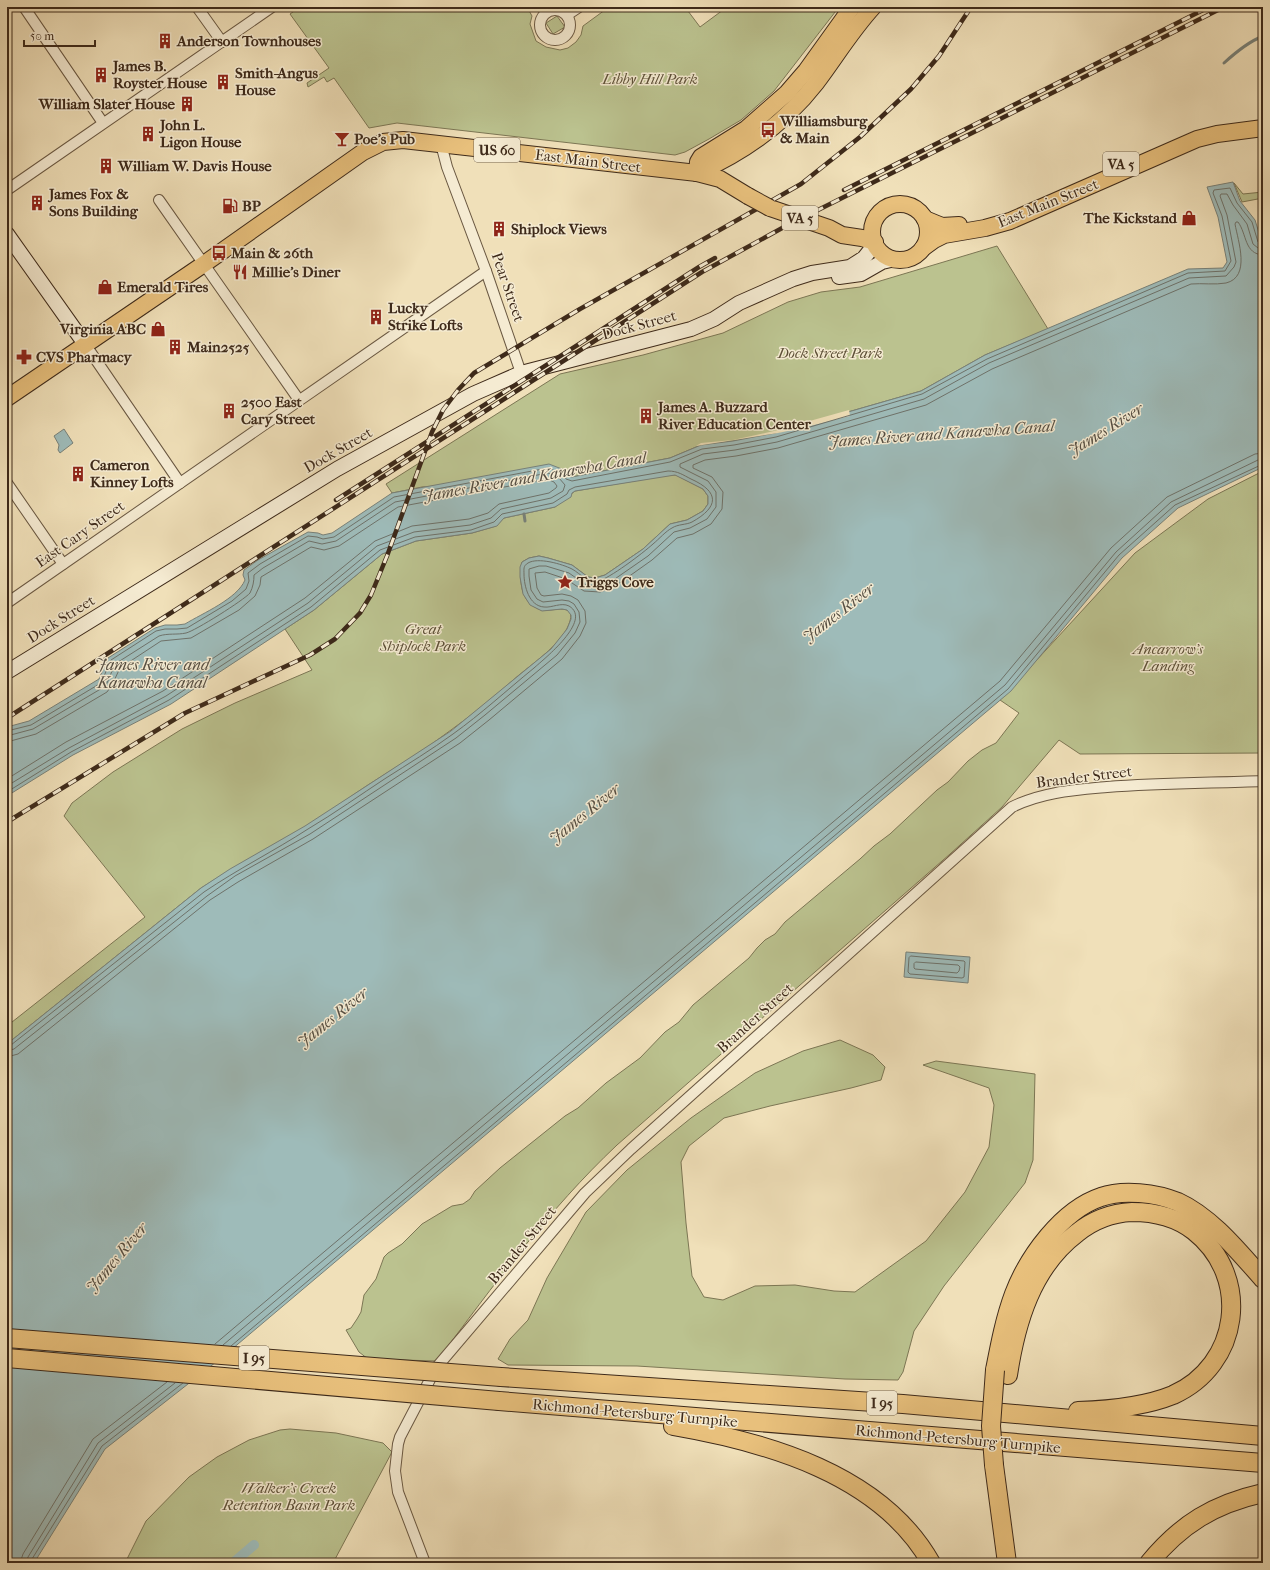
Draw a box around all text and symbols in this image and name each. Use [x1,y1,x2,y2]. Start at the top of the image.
scale bar [24,22,95,48]
text: 50 m [30,29,54,43]
building icon: Anderson Townhouses [156,32,174,50]
place label: Anderson Townhouses [176,32,321,50]
place label: James B. Royster House [111,57,208,92]
place label: Smith-Angus House [235,64,318,99]
building icon: James B. Royster House [92,66,110,84]
park label: Libby Hill Park [601,70,698,88]
building icon: Smith-Angus House [214,73,232,91]
place label: William Slater House [38,95,176,113]
building icon: William Slater House [178,95,196,113]
place label: Williamsburg & Main [779,112,868,147]
place label: John L. Ligon House [158,116,242,151]
bus stop icon: Williamsburg & Main [759,121,777,139]
building icon: John L. Ligon House [139,125,157,143]
bar icon: Poe's Pub [333,130,351,148]
place label: Poe's Pub [354,130,415,148]
road number: US 60 [474,138,520,162]
street label: East Main Street [534,146,643,177]
road number: VA 5 [1103,152,1139,176]
building icon: William W. Davis House [97,157,115,175]
place label: William W. Davis House [117,157,272,175]
street label: East Main Street [995,174,1101,231]
place label: James Fox & Sons Building [47,185,139,220]
building icon: James Fox & Sons Building [28,194,46,212]
fuel station icon: BP [221,197,239,215]
place label: BP [242,197,261,215]
road number: VA 5 [782,206,818,230]
place label: The Kickstand [1082,209,1178,227]
shop icon: The Kickstand [1180,209,1198,227]
building icon: Shiplock Views [490,220,508,238]
place label: Shiplock Views [511,220,607,238]
bus stop icon: Main & 26th [210,244,228,262]
place label: Main & 26th [230,244,314,262]
street label: Pear Street [488,250,528,325]
restaurant icon: Millie's Diner [231,263,249,281]
place label: Millie's Diner [251,263,341,281]
shop icon: Emerald Tires [96,278,114,296]
place label: Emerald Tires [117,278,209,296]
place label: Lucky Strike Lofts [388,299,463,334]
street label: Dock Street [600,306,679,344]
building icon: Lucky Strike Lofts [367,308,385,326]
place label: Virginia ABC [59,320,146,338]
shop icon: Virginia ABC [149,320,167,338]
building icon: Main2525 [166,338,184,356]
place label: Main2525 [186,338,250,356]
park label: Dock Street Park [777,344,882,362]
pharmacy icon: CVS Pharmacy [15,348,33,366]
place label: CVS Pharmacy [36,348,133,366]
place label: 2500 East Cary Street [241,393,316,428]
place label: James A. Buzzard River Education Center [656,398,812,433]
water label: James River [1064,398,1148,460]
building icon: 2500 East Cary Street [220,402,238,420]
building icon: James A. Buzzard River Education Center [637,407,655,425]
water label: James River and Kanawha Canal [827,416,1057,451]
street label: Dock Street [301,423,376,477]
water label: James River and Kanawha Canal [421,447,650,506]
place label: Cameron Kinney Lofts [90,456,174,491]
building icon: Cameron Kinney Lofts [69,465,87,483]
street label: East Cary Street [32,496,128,571]
place icon: Triggs Cove [556,573,574,591]
place label: Triggs Cove [576,573,654,591]
water label: James River [799,578,879,646]
street label: Dock Street [24,591,99,647]
park label: Great Shiplock Park [379,620,466,655]
park label: Ancarrow's Landing [1131,640,1203,675]
water label: James River and Kanawha Canal [95,655,211,692]
street label: Brander Street [1035,762,1134,792]
water label: James River [545,778,625,848]
street label: Brander Street [713,979,797,1057]
water label: James River [293,982,373,1052]
street label: Brander Street [484,1202,560,1288]
water label: James River [82,1217,152,1296]
road number: I 95 [239,1346,269,1370]
road number: I 95 [867,1391,897,1415]
street label: Richmond-Petersburg Turnpike [532,1395,739,1431]
street label: Richmond-Petersburg Turnpike [855,1421,1062,1457]
park label: Walker's Creek Retention Basin Park [222,1479,356,1514]

